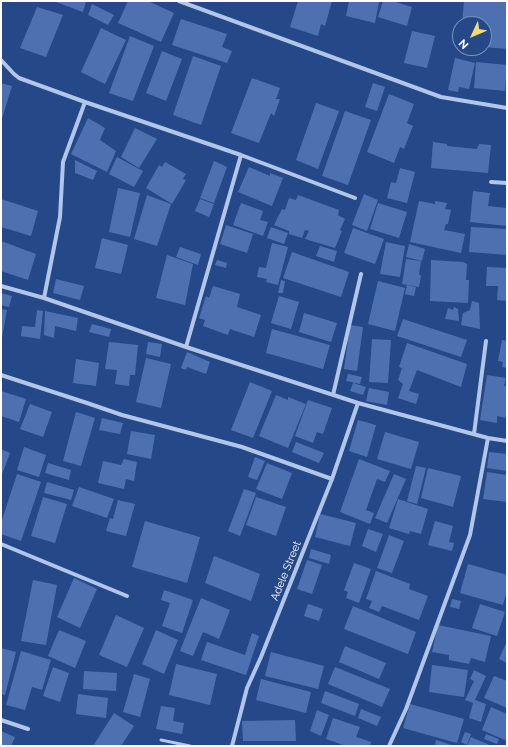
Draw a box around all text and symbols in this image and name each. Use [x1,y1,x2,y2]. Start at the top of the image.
north arrow [452,16,492,56]
text: N [456,36,471,52]
street label: Adele Street [268,539,304,603]

